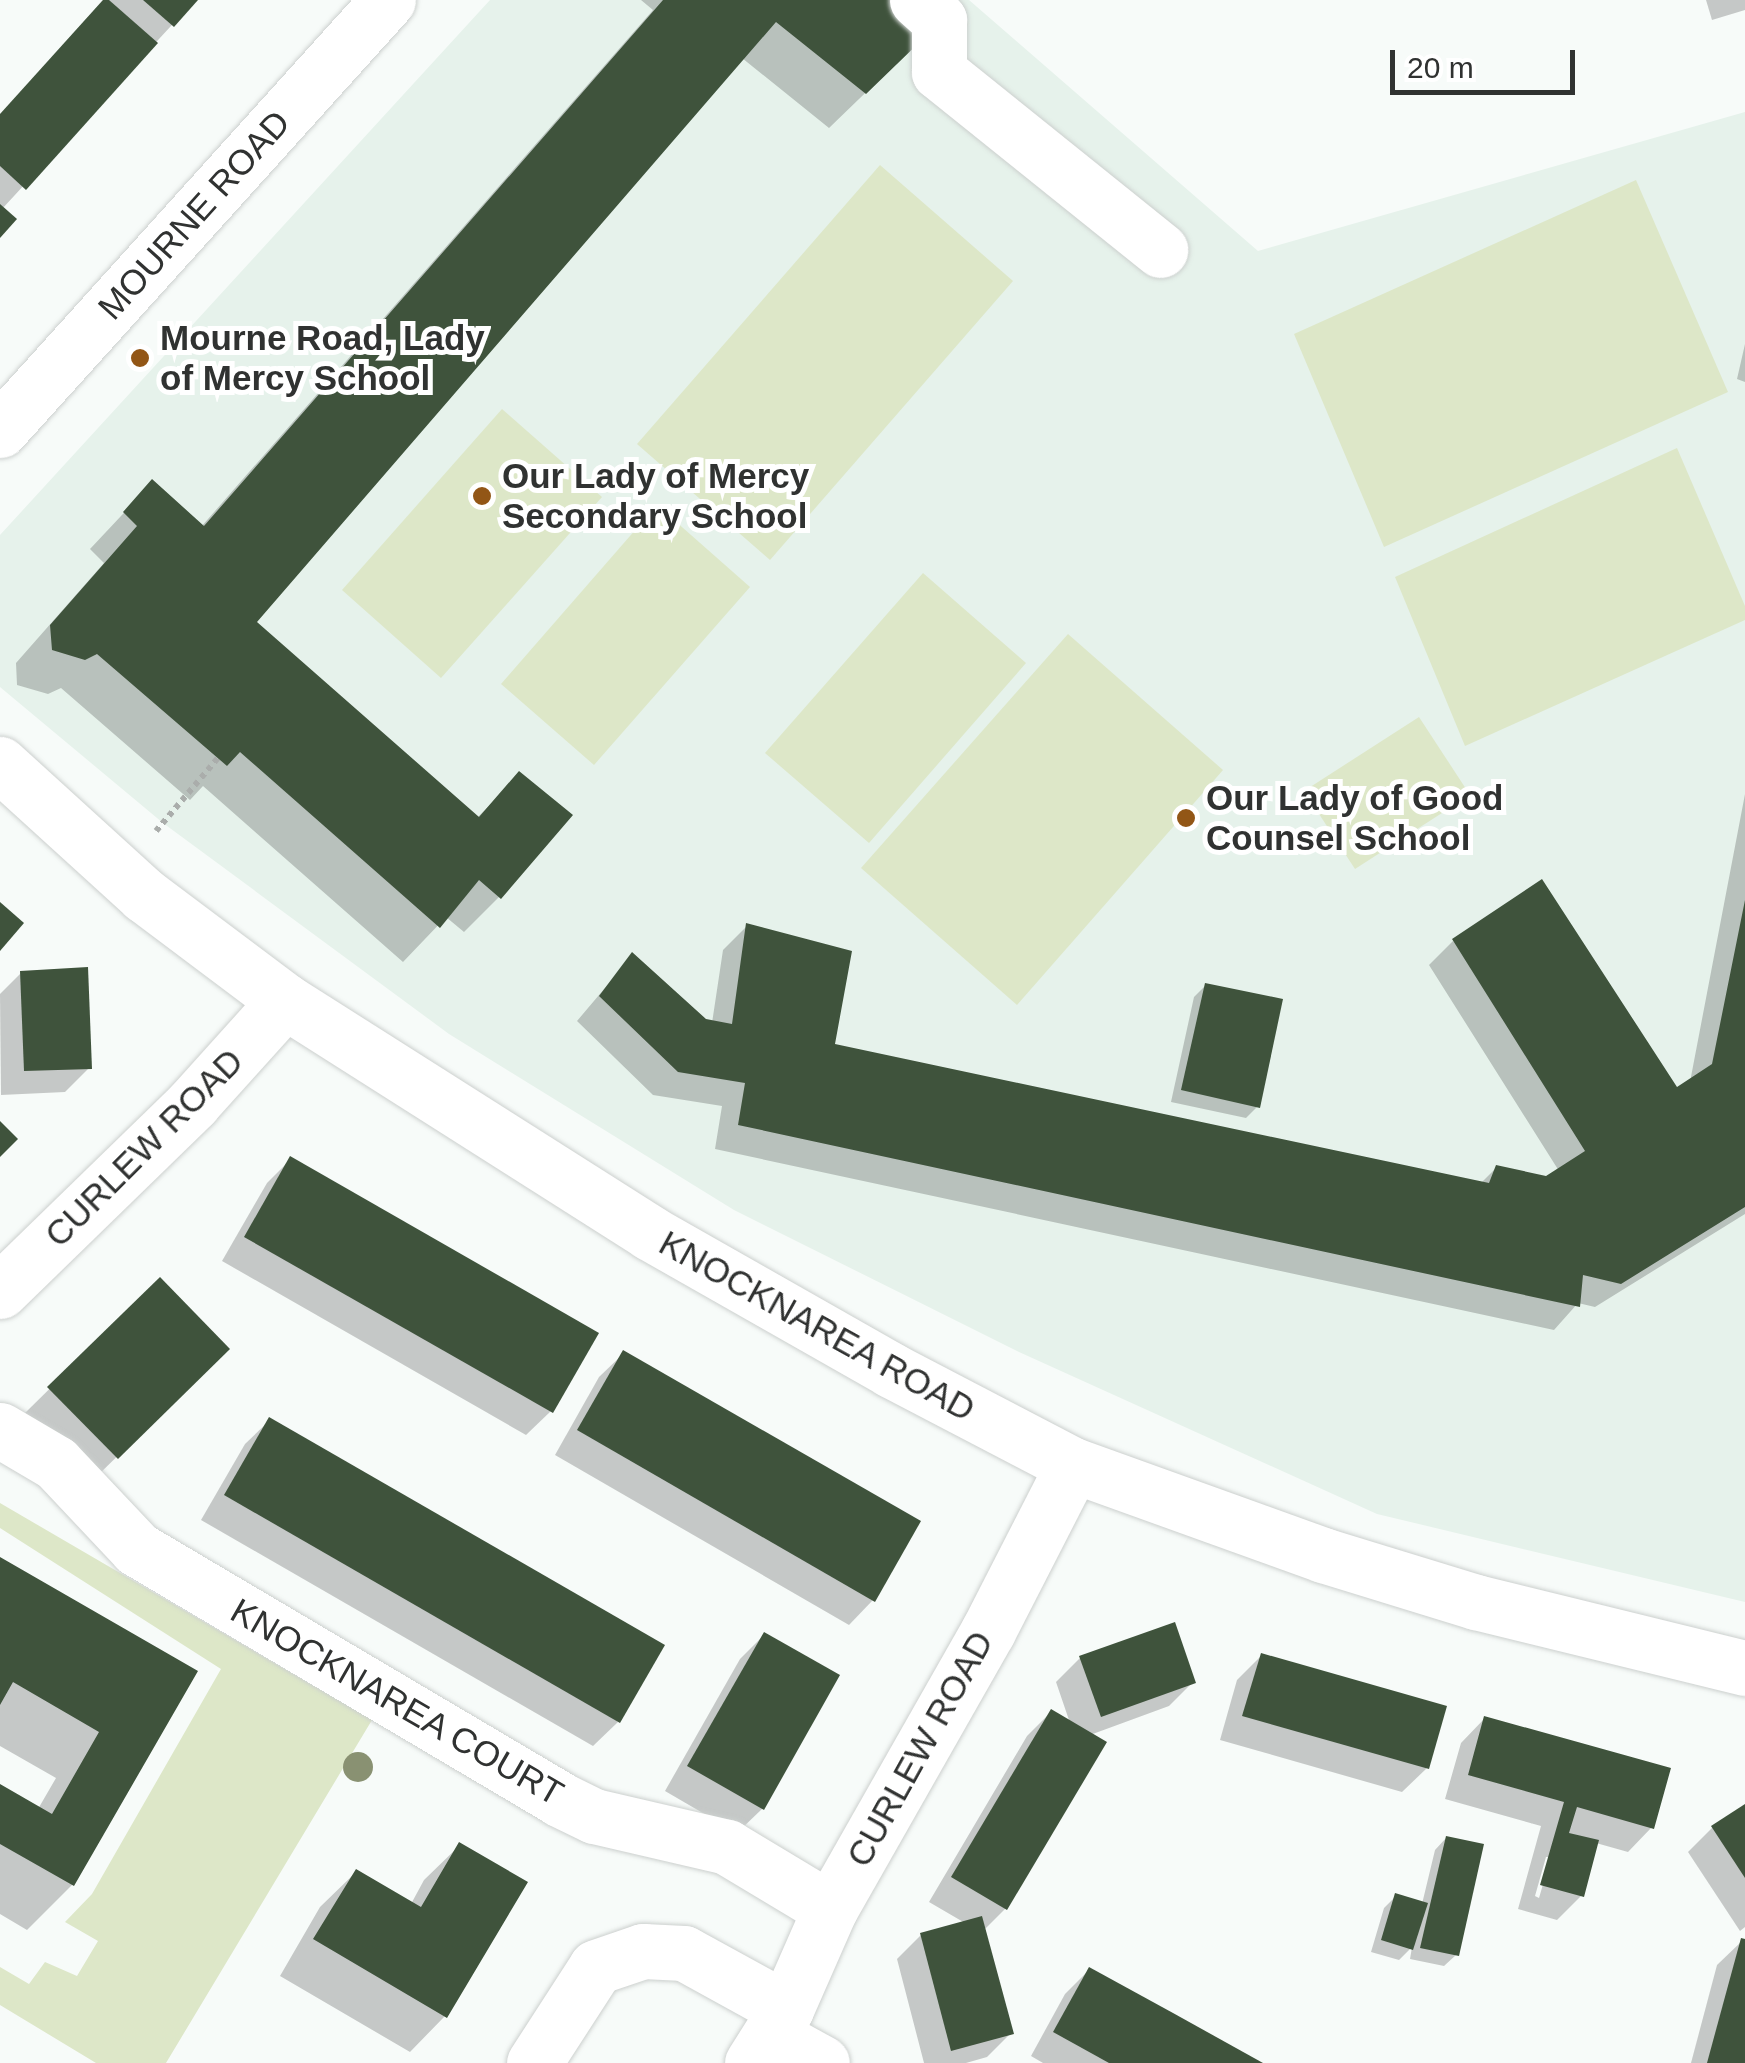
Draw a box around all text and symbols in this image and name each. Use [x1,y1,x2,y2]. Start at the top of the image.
scale bar [1395,30,1580,92]
text: 20 m [1407,51,1474,84]
street label: MOURNE ROAD [89,102,299,328]
place label: Mourne Road, Lady of Mercy School [160,317,485,399]
marker: Mourne Road, Lady of Mercy School [129,347,151,369]
place label: Our Lady of Mercy Secondary School [502,455,809,537]
marker: Our Lady of Mercy Secondary School [471,485,493,507]
place label: Our Lady of Good Counsel School [1206,777,1503,859]
marker: Our Lady of Good Counsel School [1175,807,1197,829]
street label: CURLEW ROAD [36,1040,252,1256]
street label: KNOCKNAREA ROAD [651,1221,983,1431]
street label: KNOCKNAREA COURT [223,1589,571,1815]
street label: CURLEW ROAD [838,1624,1002,1874]

